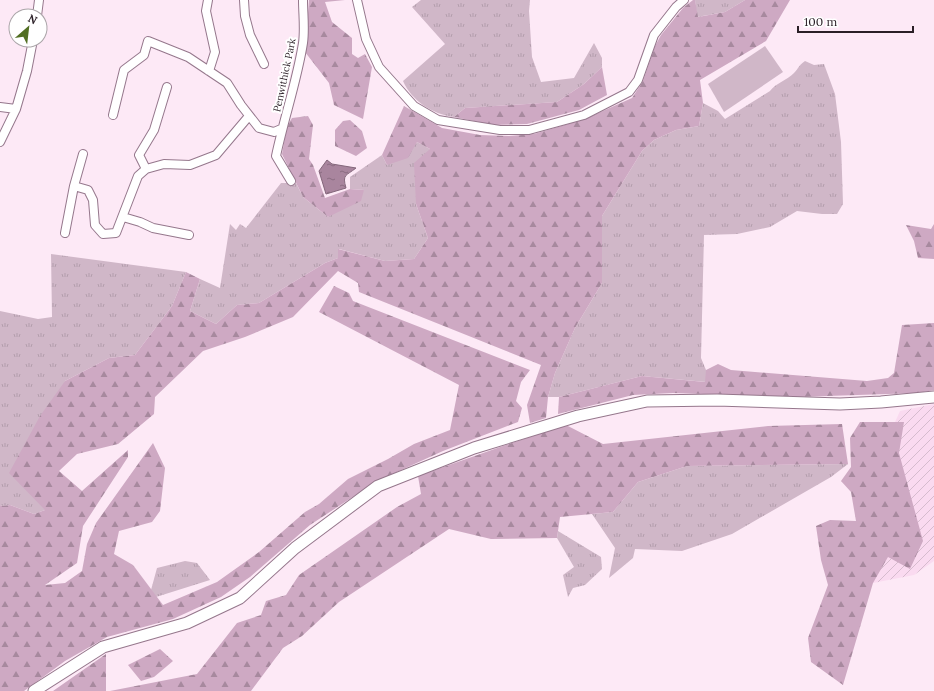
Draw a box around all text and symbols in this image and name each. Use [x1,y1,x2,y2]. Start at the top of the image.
north arrow [8,8,48,48]
scale bar [798,8,913,34]
text: N [26,11,40,28]
text: 100 m [804,14,837,29]
street label: Penwithick Park [270,36,299,113]

